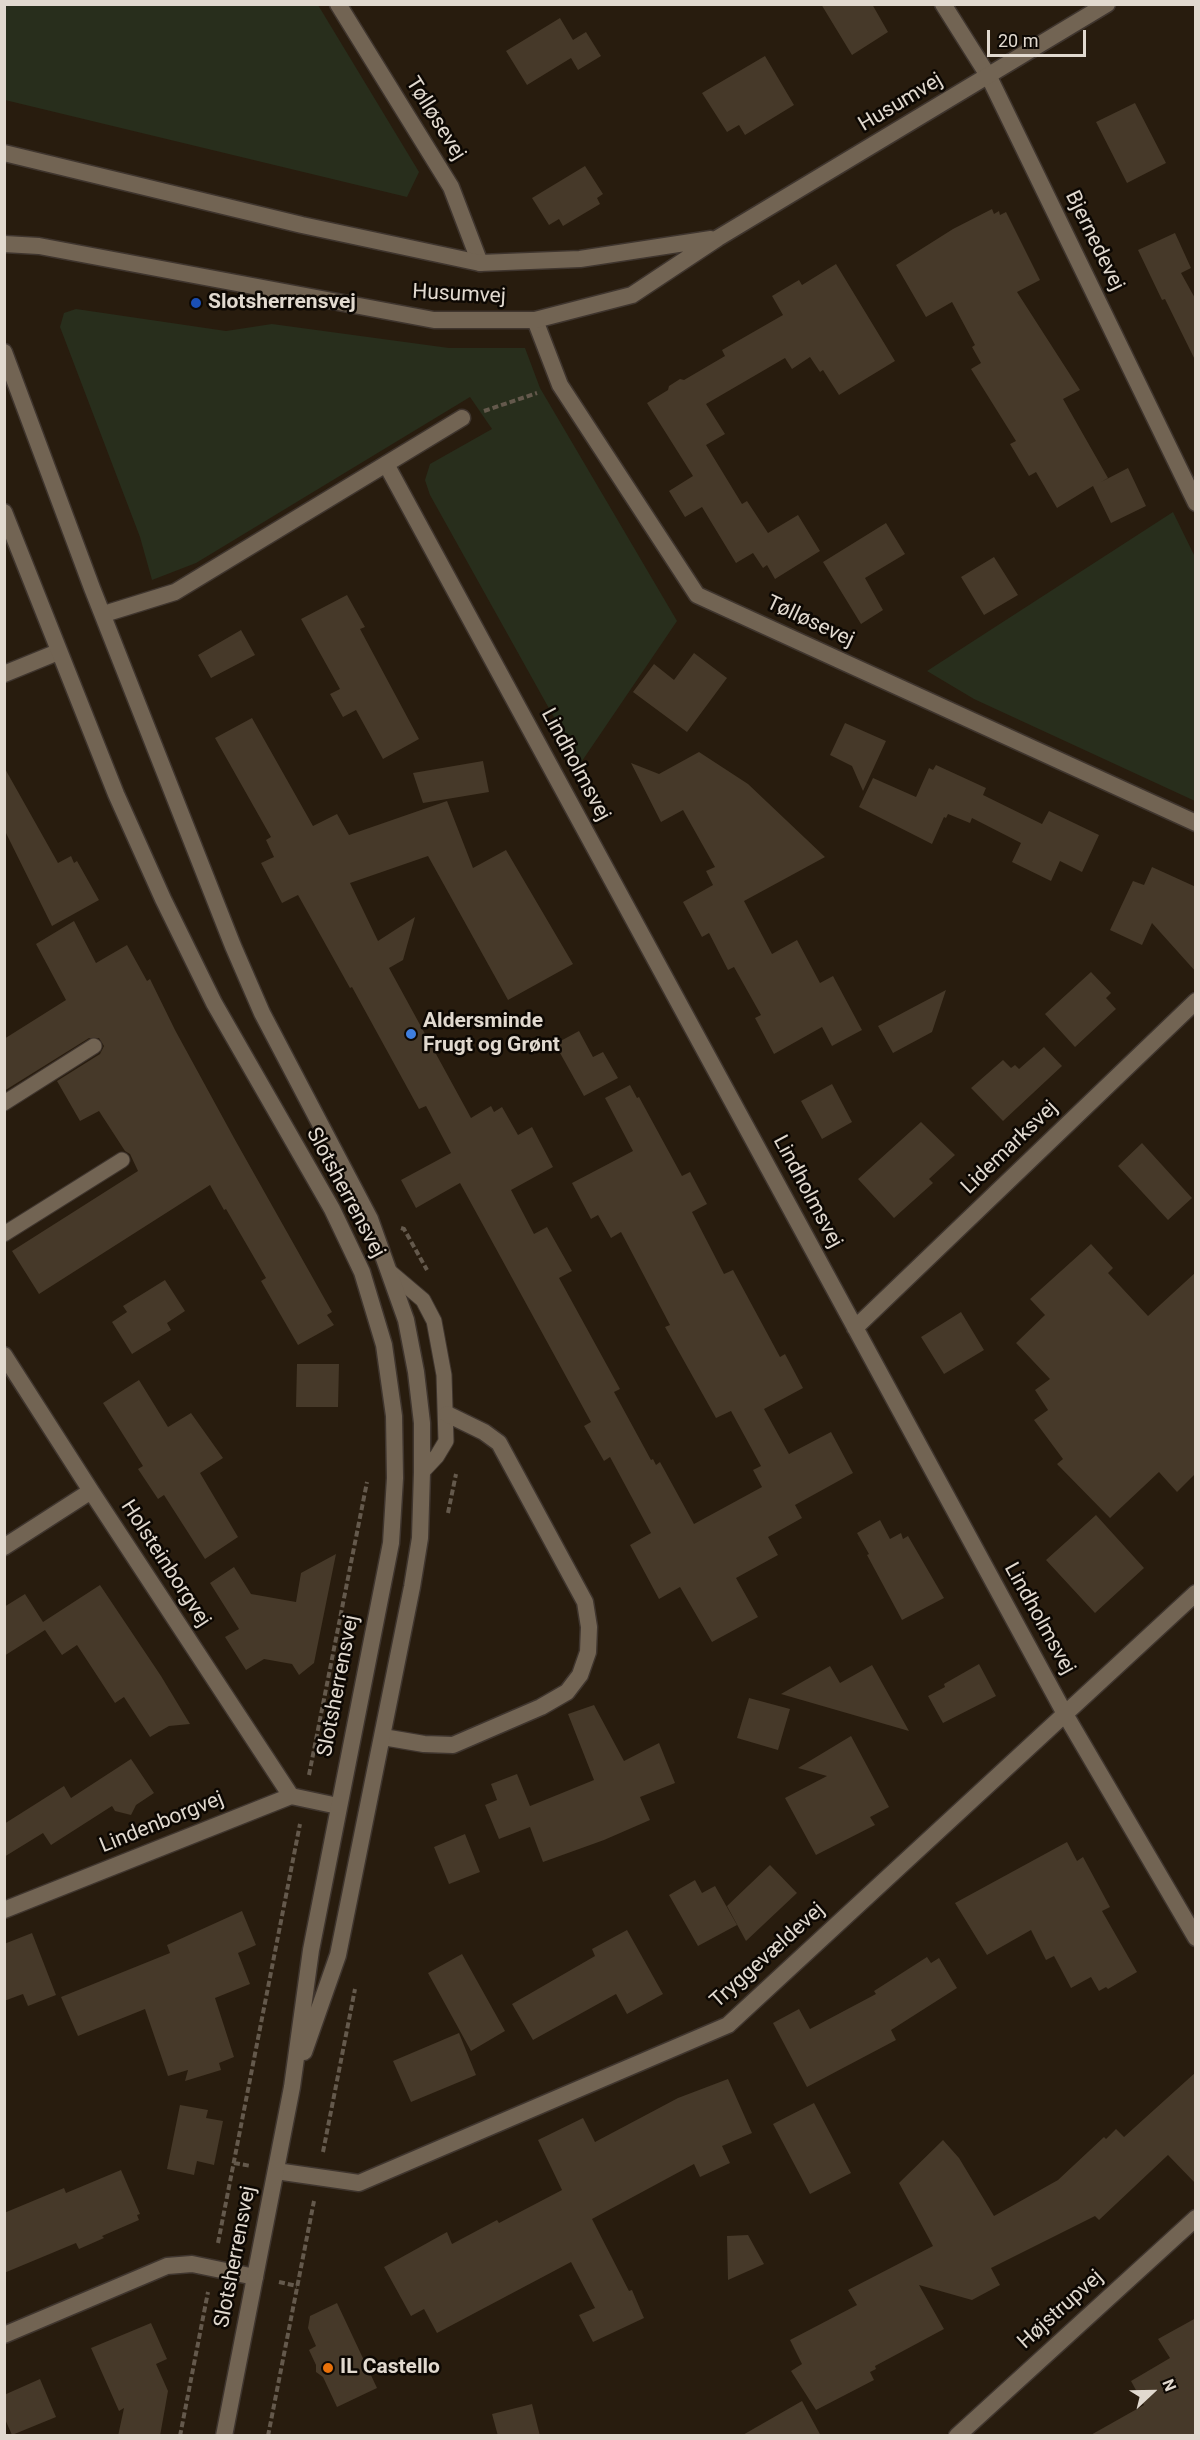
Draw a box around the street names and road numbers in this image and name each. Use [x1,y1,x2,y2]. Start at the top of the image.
street label: Husumvej [854,68,948,138]
street label: Tølløsevej [400,73,470,165]
street label: Bjernedevej [1059,187,1129,295]
street label: Husumvej [412,280,506,310]
street label: Tølløsevej [762,591,858,653]
street label: Lindholmsvej [535,704,615,826]
street label: Lidemarksvej [957,1096,1063,1200]
street label: Slotsherrensvej [300,1124,390,1262]
street label: Lindholmsvej [767,1131,847,1253]
street label: Holsteinborgvej [115,1496,215,1632]
street label: Lindholmsvej [998,1559,1080,1679]
street label: Slotsherrensvej [313,1613,365,1759]
street label: Lindenborgvej [96,1787,228,1859]
street label: Tryggevældevej [706,1898,830,2014]
street label: Slotsherrensvej [210,2184,262,2330]
street label: Højstrupvej [1013,2265,1109,2355]

